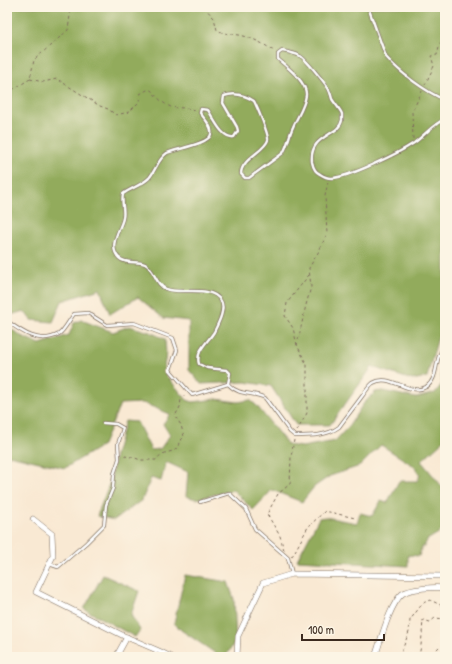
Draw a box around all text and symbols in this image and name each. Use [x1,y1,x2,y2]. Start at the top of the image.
scale bar [302,616,384,642]
text: 100 m [308,621,334,638]

